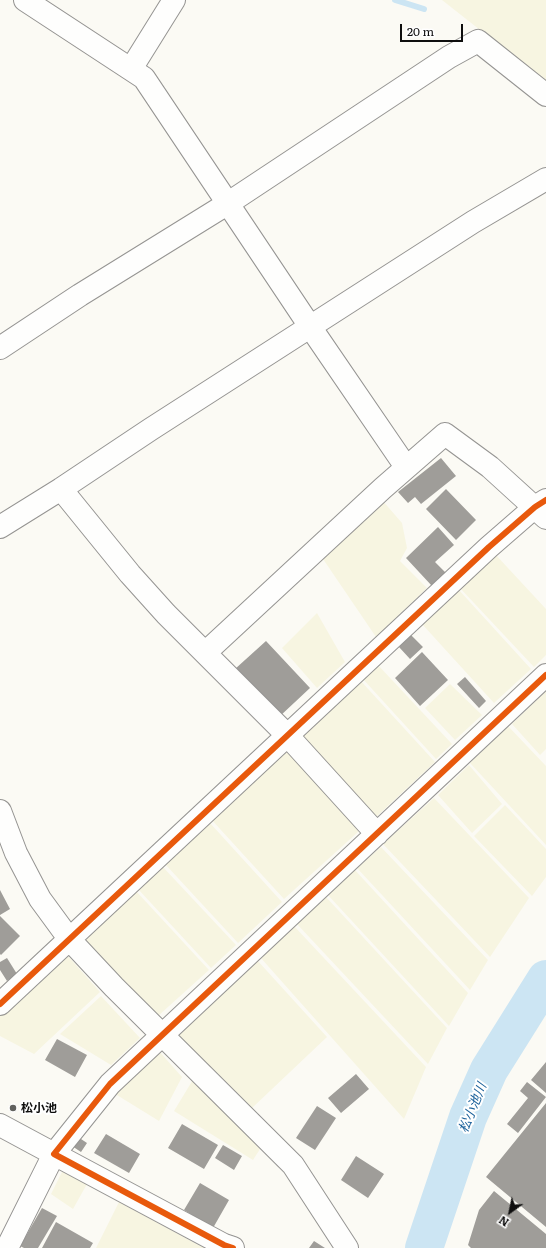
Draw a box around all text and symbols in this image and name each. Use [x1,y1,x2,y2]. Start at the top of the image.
scale bar [402,16,465,42]
text: 20 m [407,22,434,40]
water label: 松小池川 [456,1081,490,1135]
place label: 松小池 [21,1101,57,1115]
marker: 松小池 [8,1103,18,1113]
north arrow [490,1192,530,1232]
text: N [495,1213,512,1231]

